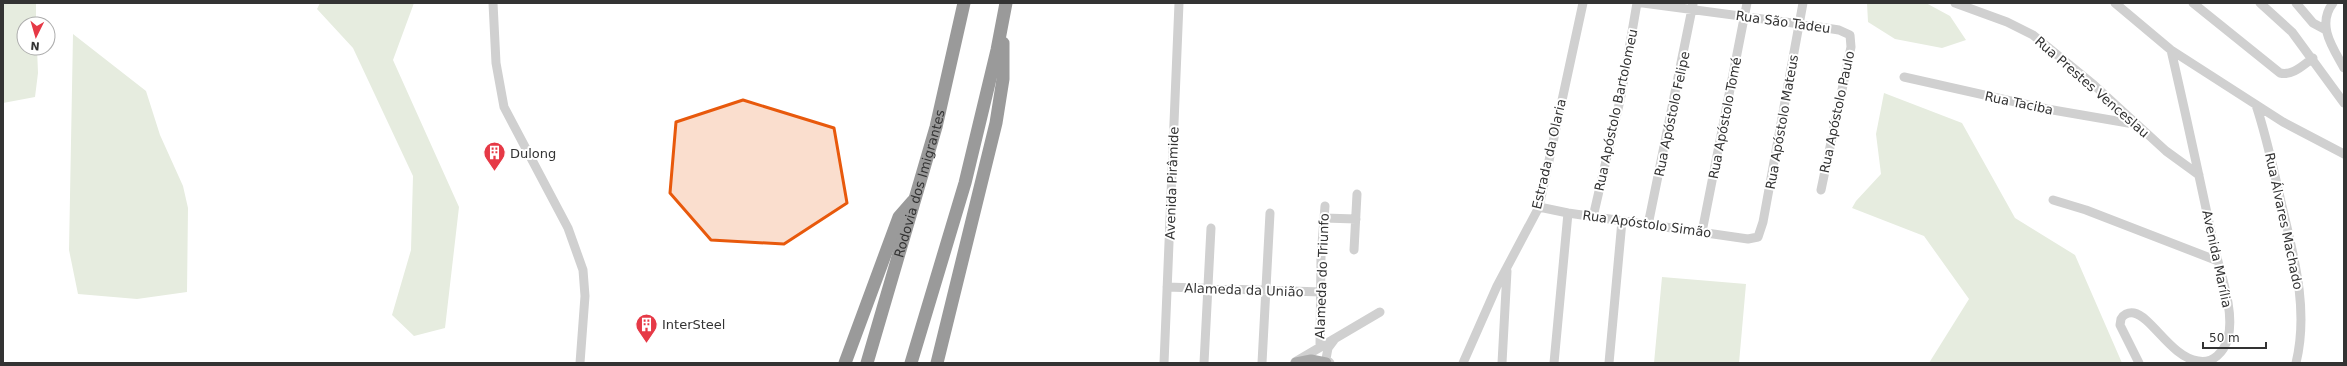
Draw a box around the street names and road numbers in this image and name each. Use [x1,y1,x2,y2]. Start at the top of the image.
street label: Rua São Tadeu [1735,8,1831,36]
street label: Rua Apóstolo Bartolomeu [1591,28,1641,192]
street label: Rua Prestes Venceslau [2032,33,2152,141]
street label: Rua Apóstolo Felipe [1651,50,1693,178]
street label: Rua Apóstolo Paulo [1817,50,1857,174]
street label: Rua Apóstolo Mateus [1763,53,1801,191]
street label: Rua Apóstolo Tomé [1706,56,1744,180]
street label: Rua Taciba [1983,88,2055,118]
street label: Estrada da Olaria [1529,97,1569,211]
street label: Rodovia dos Imigrantes [891,108,947,259]
street label: Avenida Pirâmide [1163,126,1181,240]
street label: Rua Álvares Machado [2262,151,2306,291]
street label: Rua Apóstolo Simão [1582,208,1712,240]
street label: Avenida Marília [2199,209,2235,309]
street label: Alameda do Triunfo [1312,213,1332,339]
street label: Alameda da União [1184,280,1304,300]

